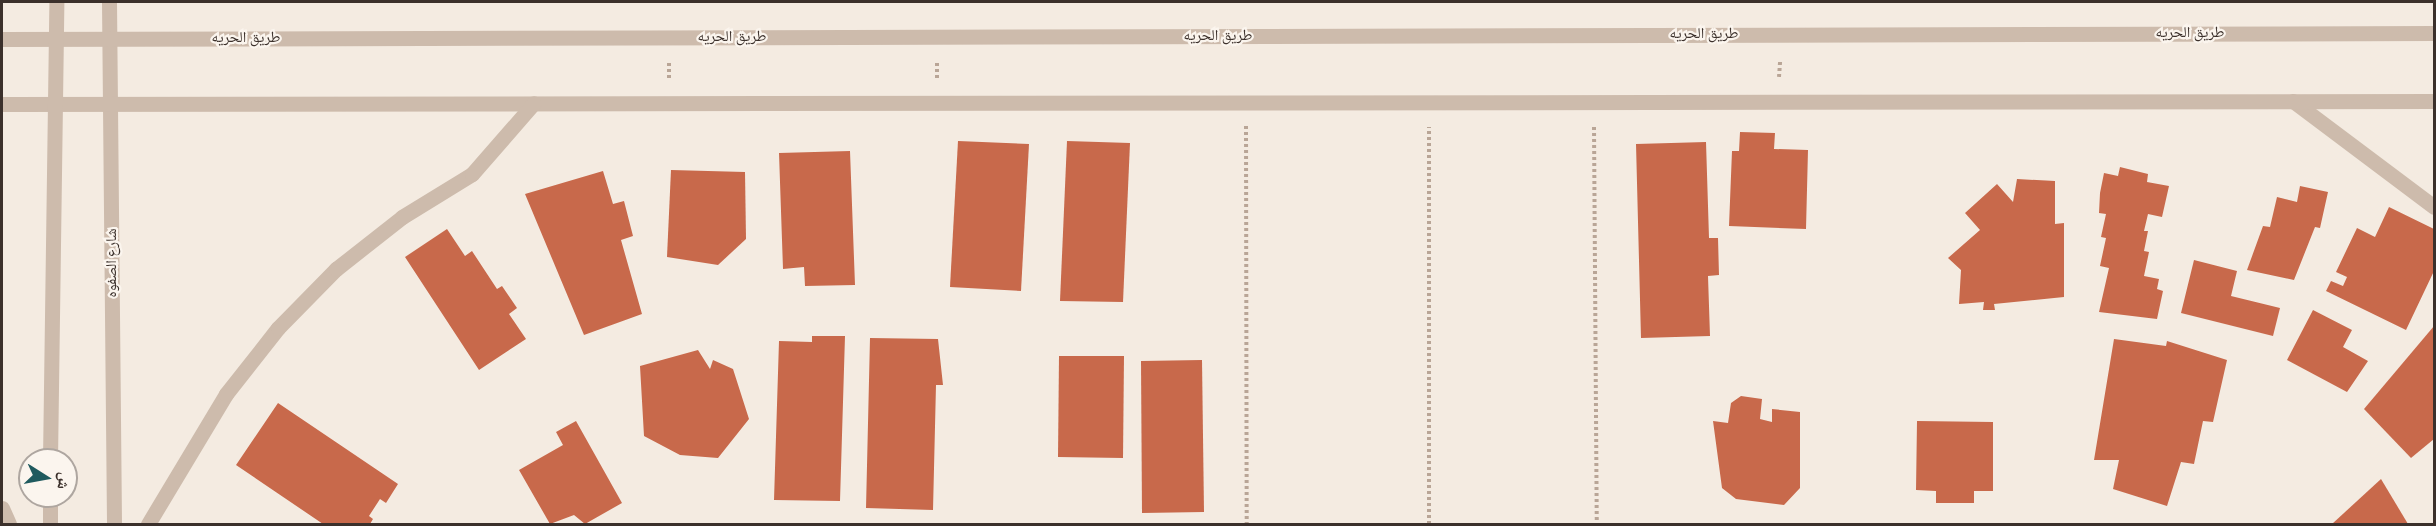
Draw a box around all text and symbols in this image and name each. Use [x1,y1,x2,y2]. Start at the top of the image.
street label: طريق الحريه [2156,24,2224,42]
street label: طريق الحريه [1670,25,1738,43]
street label: طريق الحريه [1184,27,1252,45]
street label: طريق الحريه [698,28,766,46]
street label: طريق الحريه [212,29,280,47]
street label: شارع الصفوه [103,228,121,298]
north arrow [18,448,78,508]
text: ش [52,471,75,491]

